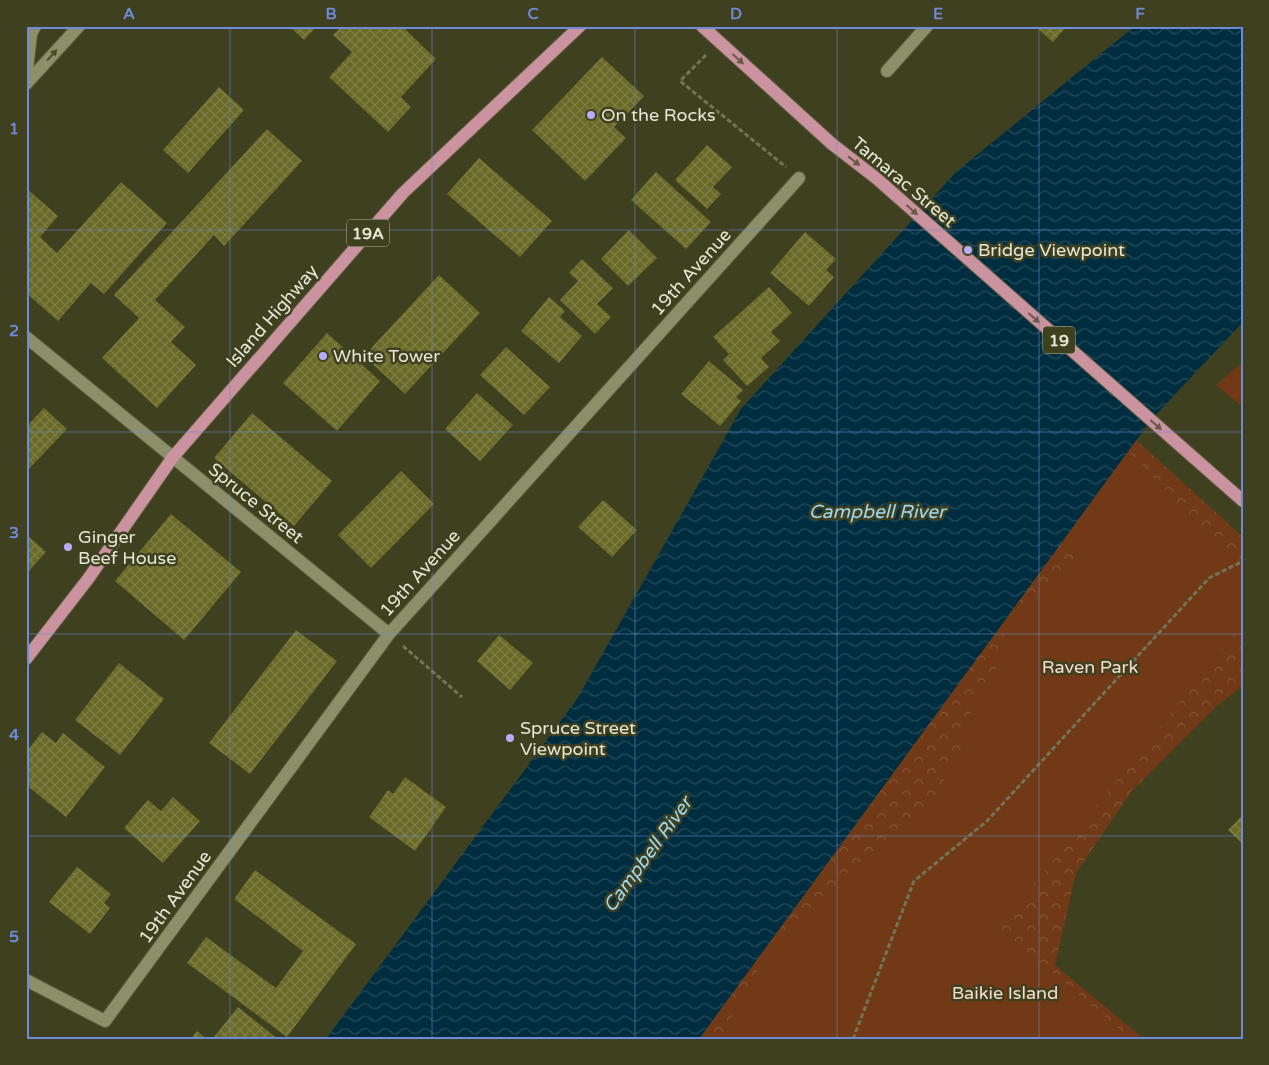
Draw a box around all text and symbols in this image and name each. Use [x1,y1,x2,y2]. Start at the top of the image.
text: A [123,4,135,24]
text: B [325,4,337,24]
text: C [527,4,539,24]
text: D [730,4,742,24]
text: E [933,4,943,24]
text: F [1135,4,1145,24]
one-way arrow [47,49,58,62]
one-way arrow [731,53,743,65]
place label: On the Rocks [601,104,716,126]
marker: On the Rocks [585,109,597,121]
text: 1 [9,119,19,139]
street label: Tamarac Street [848,132,961,232]
one-way arrow [847,156,861,166]
one-way arrow [906,205,919,216]
road number: 19A [347,220,389,247]
street label: 19th Avenue [646,224,736,320]
place label: Bridge Viewpoint [978,239,1125,261]
marker: Bridge Viewpoint [962,244,974,256]
street label: Island Highway [221,260,323,372]
one-way arrow [1028,312,1040,324]
text: 2 [9,321,19,341]
road number: 19 [1043,326,1075,354]
place label: White Tower [333,345,440,367]
marker: White Tower [317,350,329,362]
one-way arrow [1150,419,1162,431]
street label: Spruce Street [204,458,308,548]
water label: Campbell River [809,501,948,523]
text: 3 [9,523,19,543]
street label: 19th Avenue [375,525,465,621]
place label: Ginger Beef House [78,526,176,569]
marker: Ginger Beef House [62,541,74,553]
park label: Raven Park [1042,656,1138,678]
place label: Spruce Street Viewpoint [520,717,636,760]
text: 4 [9,725,19,745]
marker: Spruce Street Viewpoint [504,732,516,744]
water label: Campbell River [599,791,698,916]
street label: 19th Avenue [134,846,216,948]
text: 5 [9,927,19,947]
park label: Baikie Island [952,982,1058,1004]

